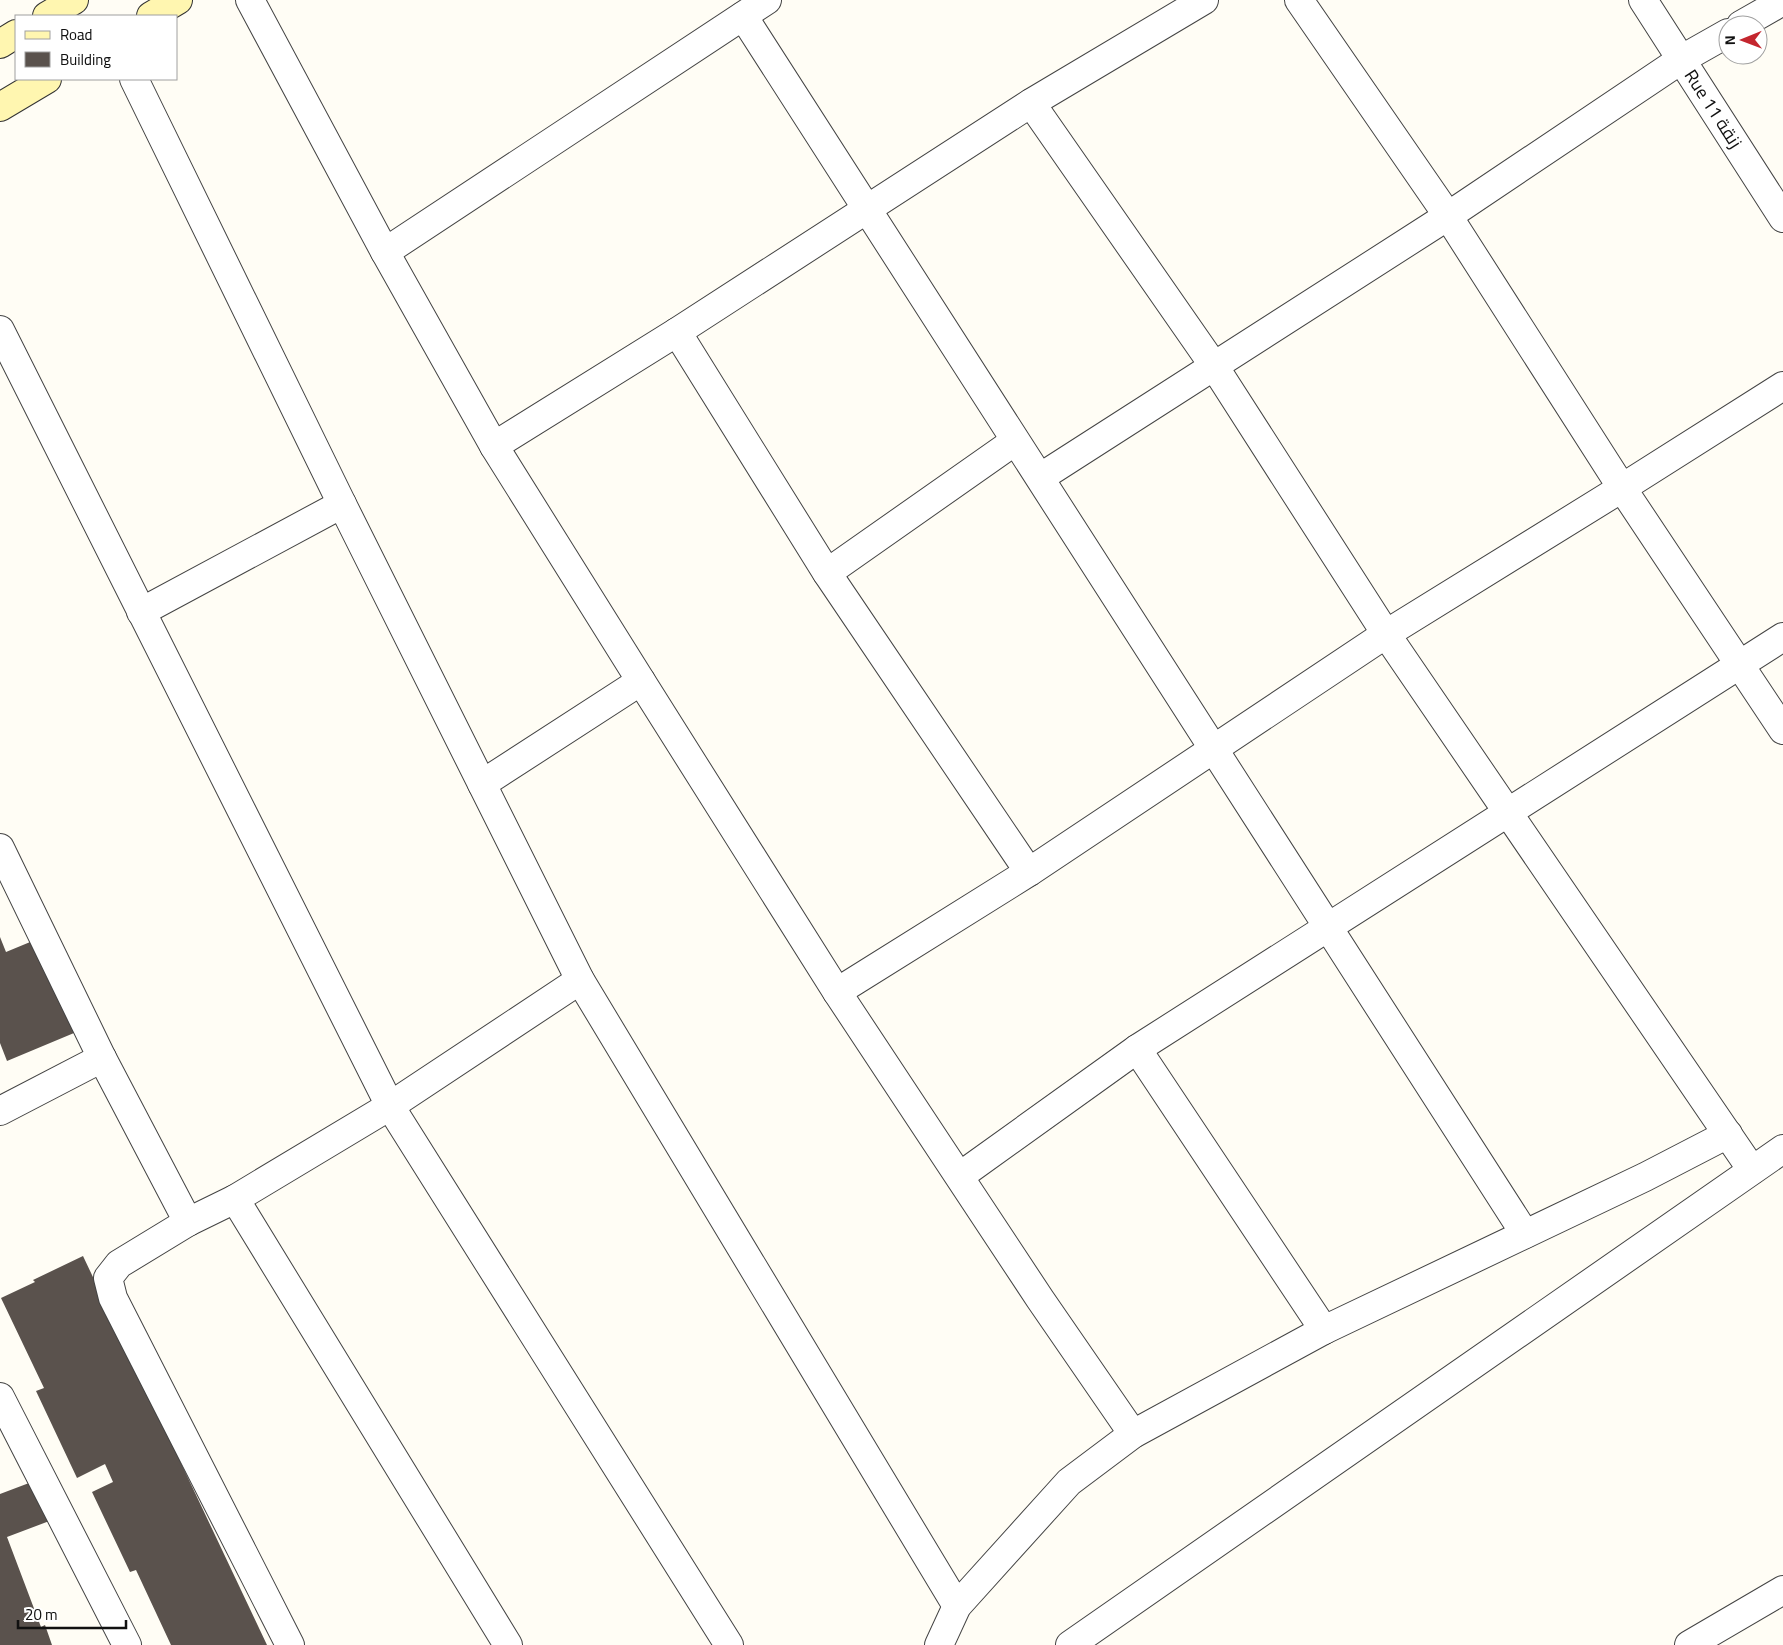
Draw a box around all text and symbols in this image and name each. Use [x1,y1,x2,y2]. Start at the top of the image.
legend [15,15,178,80]
north arrow [1718,15,1768,65]
text: Road [60,20,93,49]
text: N [1717,35,1743,45]
text: Building [60,45,111,74]
street label: Rue 11 زنقة [1675,62,1752,155]
scale bar [18,1598,125,1630]
text: 20 m [25,1600,58,1629]

